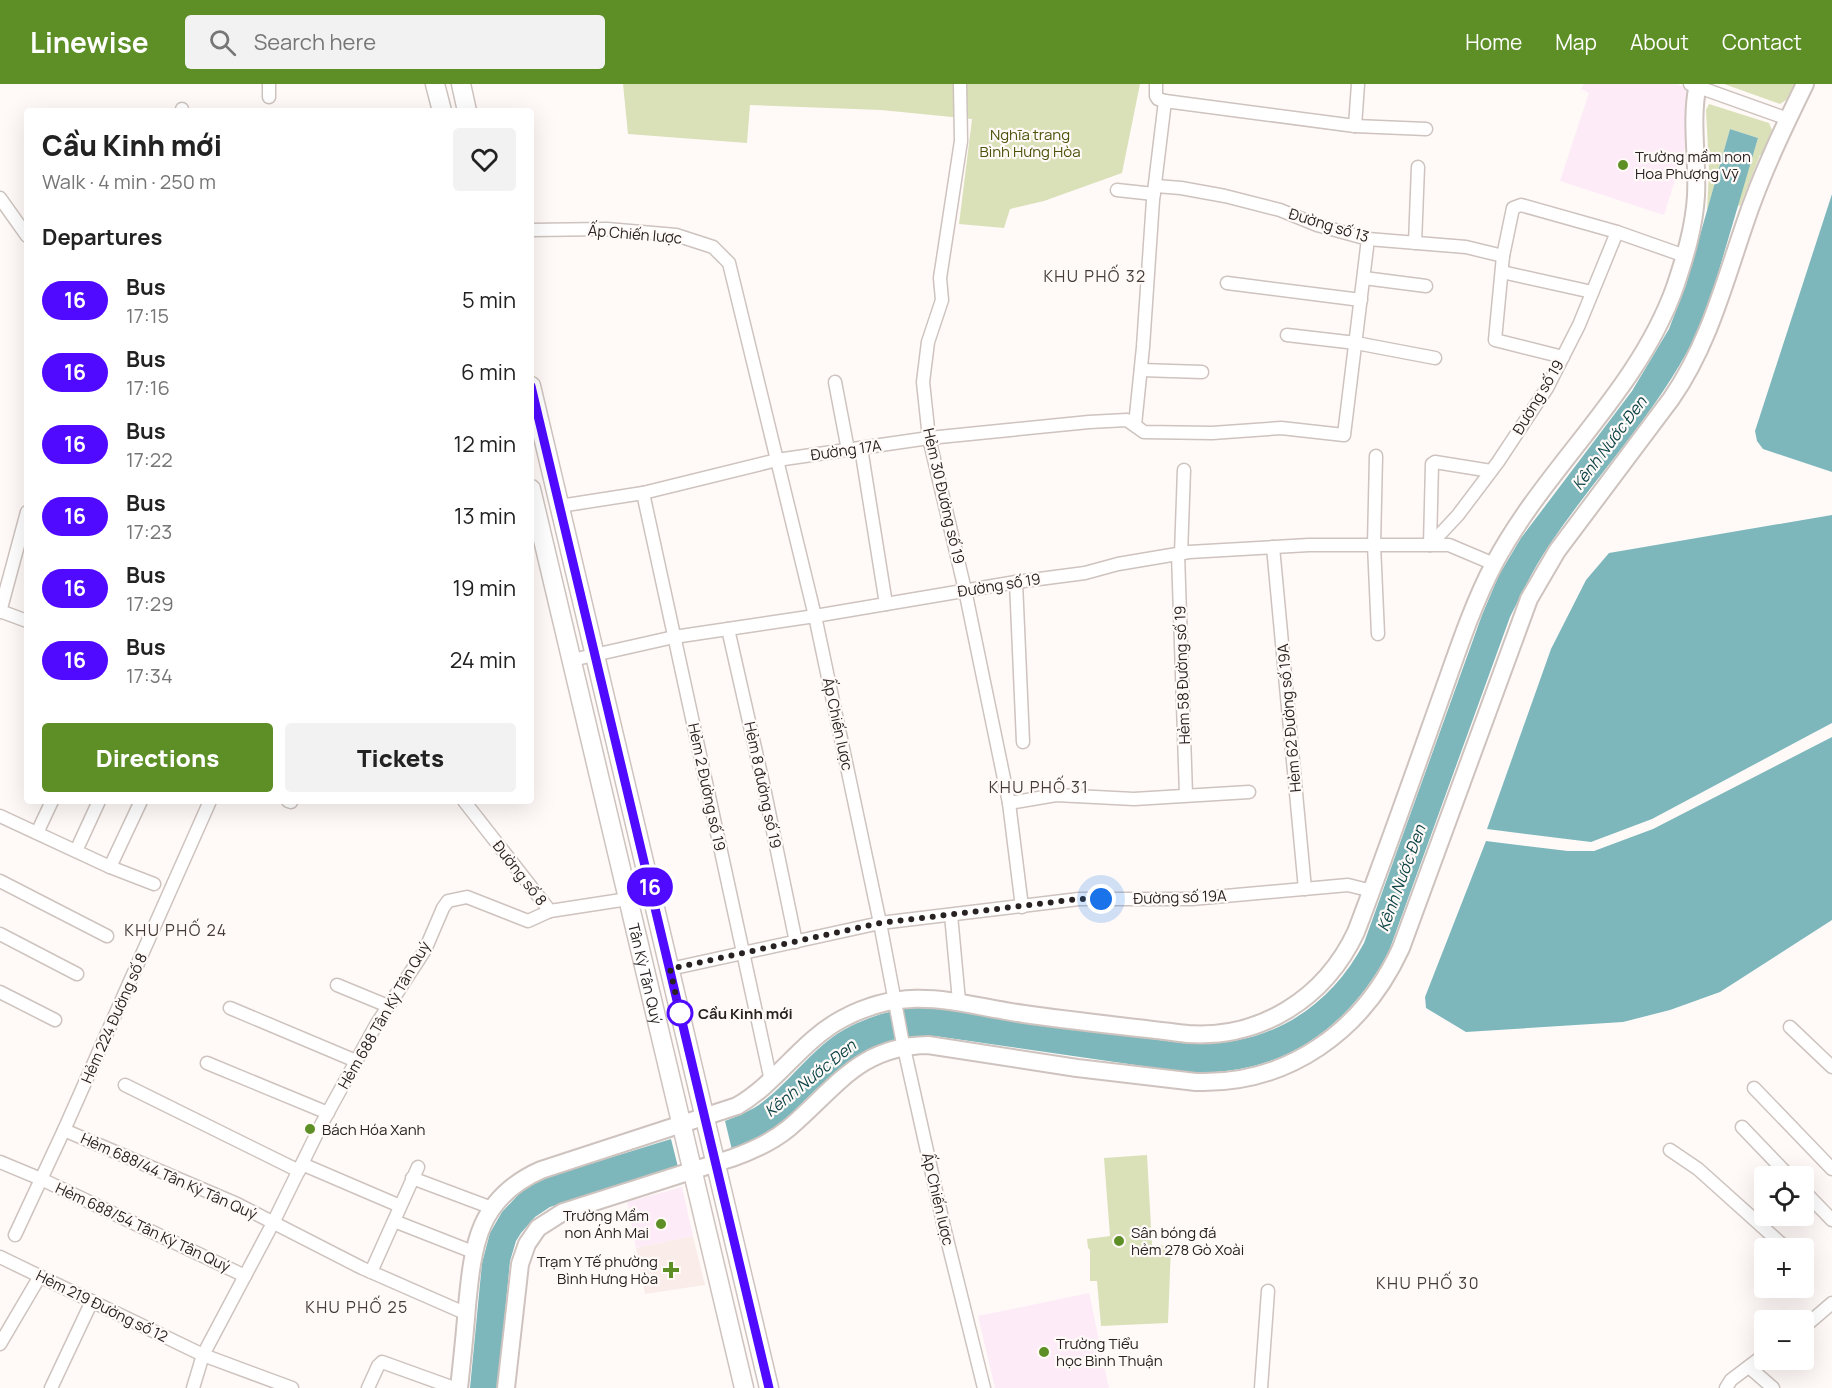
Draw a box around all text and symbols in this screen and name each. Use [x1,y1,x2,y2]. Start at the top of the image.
search box [185,15,605,69]
text: Linewise [30,23,149,61]
icon: search [206,26,239,59]
text: Search here [254,27,376,57]
text: Home [1465,28,1522,56]
text: Map [1555,28,1597,56]
text: About [1630,28,1689,56]
text: Contact [1722,28,1802,56]
park label: Nghĩa trang Bình Hưng Hòa [980,124,1080,162]
text: Cầu Kinh mới [42,126,222,164]
button: heart [453,128,516,191]
place label: Trường mầm non Hoa Phượng Vỹ [1635,146,1751,184]
marker: Trường mầm non Hoa Phượng Vỹ [1616,158,1630,172]
text: Walk · 4 min · 250 m [42,168,216,195]
street label: Đường số 13 [1286,203,1372,247]
street label: Ấp Chiến lược [587,219,683,249]
text: Departures [42,222,162,252]
district label: KHU PHỐ 32 [1043,264,1147,287]
text: Bus [126,272,166,302]
text: 5 min [462,285,516,315]
text: 16 [64,286,86,314]
text: 17:15 [126,302,169,329]
text: Bus [126,344,166,374]
street label: Đường số 19 [1507,356,1569,438]
text: 6 min [461,357,516,387]
text: 16 [64,358,86,386]
text: 17:16 [126,374,170,401]
water label: Kênh Nước Đen [1567,391,1652,494]
text: Bus [126,416,166,446]
street label: Hẻm 30 Đường số 19 [918,426,970,566]
text: 12 min [454,429,516,459]
text: 16 [64,430,86,458]
street label: Đường 17A [809,435,883,465]
text: 17:22 [126,446,173,473]
text: Bus [126,488,166,518]
text: 13 min [454,501,516,531]
text: 16 [64,502,86,530]
text: 17:23 [126,518,172,545]
text: Bus [126,560,166,590]
street label: Đường số 19 [956,568,1042,602]
text: 19 min [453,573,516,603]
text: 16 [64,574,86,602]
text: 17:29 [126,590,174,617]
street label: Hẻm 58 Đường số 19 [1169,605,1195,745]
text: Bus [126,632,166,662]
street label: Hẻm 62 Đường số 19A [1272,642,1306,793]
text: 24 min [450,645,516,675]
text: 16 [64,646,86,674]
text: 17:34 [126,662,173,689]
street label: Ấp Chiến lược [818,676,858,772]
street label: Hẻm 8 đường số 19 [739,720,787,850]
street label: Hẻm 2 Đường số 19 [683,721,731,853]
button: Directions [42,723,273,792]
button: Tickets [285,723,516,792]
district label: KHU PHỐ 31 [989,775,1089,798]
water label: Kênh Nước Đen [1372,821,1431,934]
street label: Đường số 8 [488,836,552,910]
line badge: 16 [623,868,677,906]
text: 16 [639,873,661,901]
your location [1086,884,1116,914]
street label: Đường số 19A [1133,885,1227,909]
district label: KHU PHỐ 24 [124,918,228,941]
street label: Tân Kỳ Tân Quý [624,921,668,1026]
street label: Hẻm 688 Tân Kỳ Tân Quý [333,937,435,1093]
street label: Hẻm 224 Đường số 8 [76,949,152,1087]
marker: Cầu Kinh mới [667,1000,693,1026]
place label: Cầu Kinh mới [698,1003,793,1024]
water label: Kênh Nước Đen [760,1034,861,1122]
place label: Bách Hóa Xanh [322,1119,426,1140]
marker: Bách Hóa Xanh [303,1122,317,1136]
street label: Hẻm 688/44 Tân Kỳ Tân Quý [77,1128,261,1225]
street label: Ấp Chiến lược [917,1151,959,1247]
map controls [1754,1166,1814,1370]
button: locate [1754,1166,1814,1226]
street label: Hẻm 688/54 Tân Kỳ Tân Quý [52,1177,234,1277]
place label: Trường Mầm non Ánh Mai [563,1205,649,1243]
marker: Trường Mầm non Ánh Mai [654,1217,668,1231]
place label: Sân bóng đá hẻm 278 Gò Xoài [1131,1222,1244,1260]
marker: Sân bóng đá hẻm 278 Gò Xoài [1112,1234,1126,1248]
button: + [1754,1238,1814,1298]
place label: Trạm Y Tế phường Bình Hưng Hòa [537,1251,658,1289]
marker: Trạm Y Tế phường Bình Hưng Hòa [662,1261,680,1279]
street label: Hẻm 219 Đường số 12 [32,1265,172,1347]
district label: KHU PHỐ 30 [1376,1271,1480,1294]
district label: KHU PHỐ 25 [305,1295,409,1318]
button: − [1754,1310,1814,1370]
place label: Trường Tiểu học Bình Thuận [1056,1333,1163,1371]
marker: Trường Tiểu học Bình Thuận [1037,1345,1051,1359]

